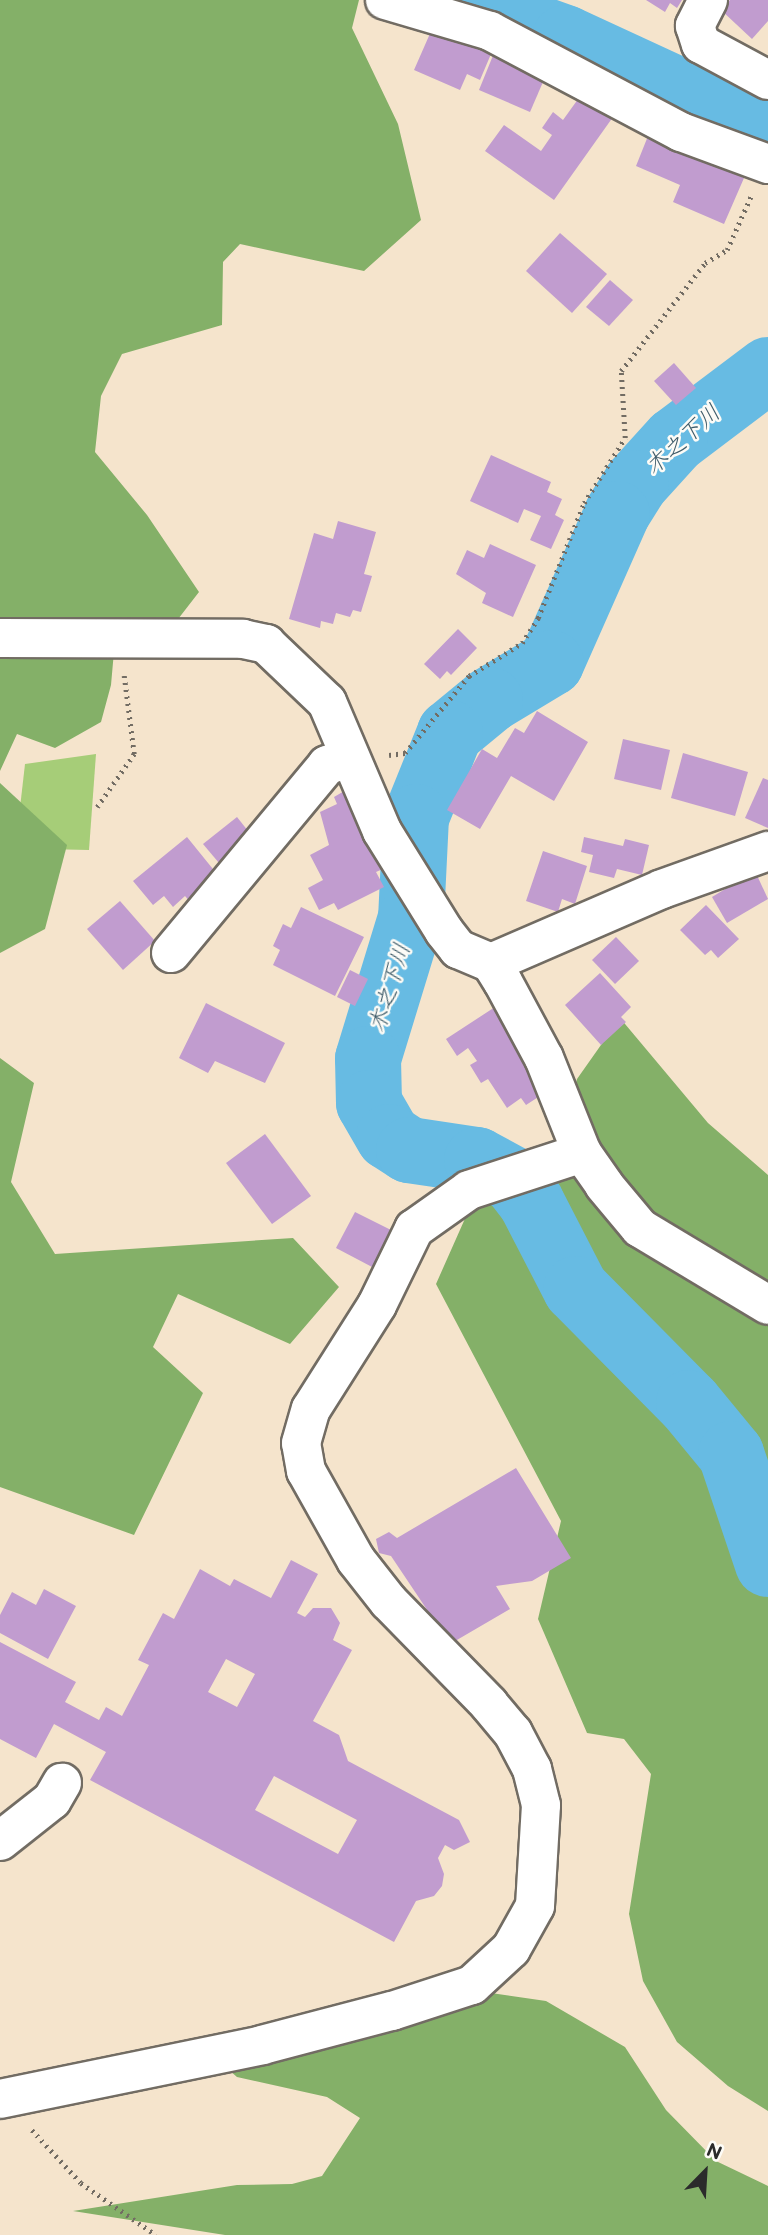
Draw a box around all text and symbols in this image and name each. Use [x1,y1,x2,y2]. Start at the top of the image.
water label: 木之下川 [640,399,726,481]
water label: 木之下川 [363,940,417,1036]
north arrow [670,2137,740,2207]
text: N [703,2139,725,2166]

